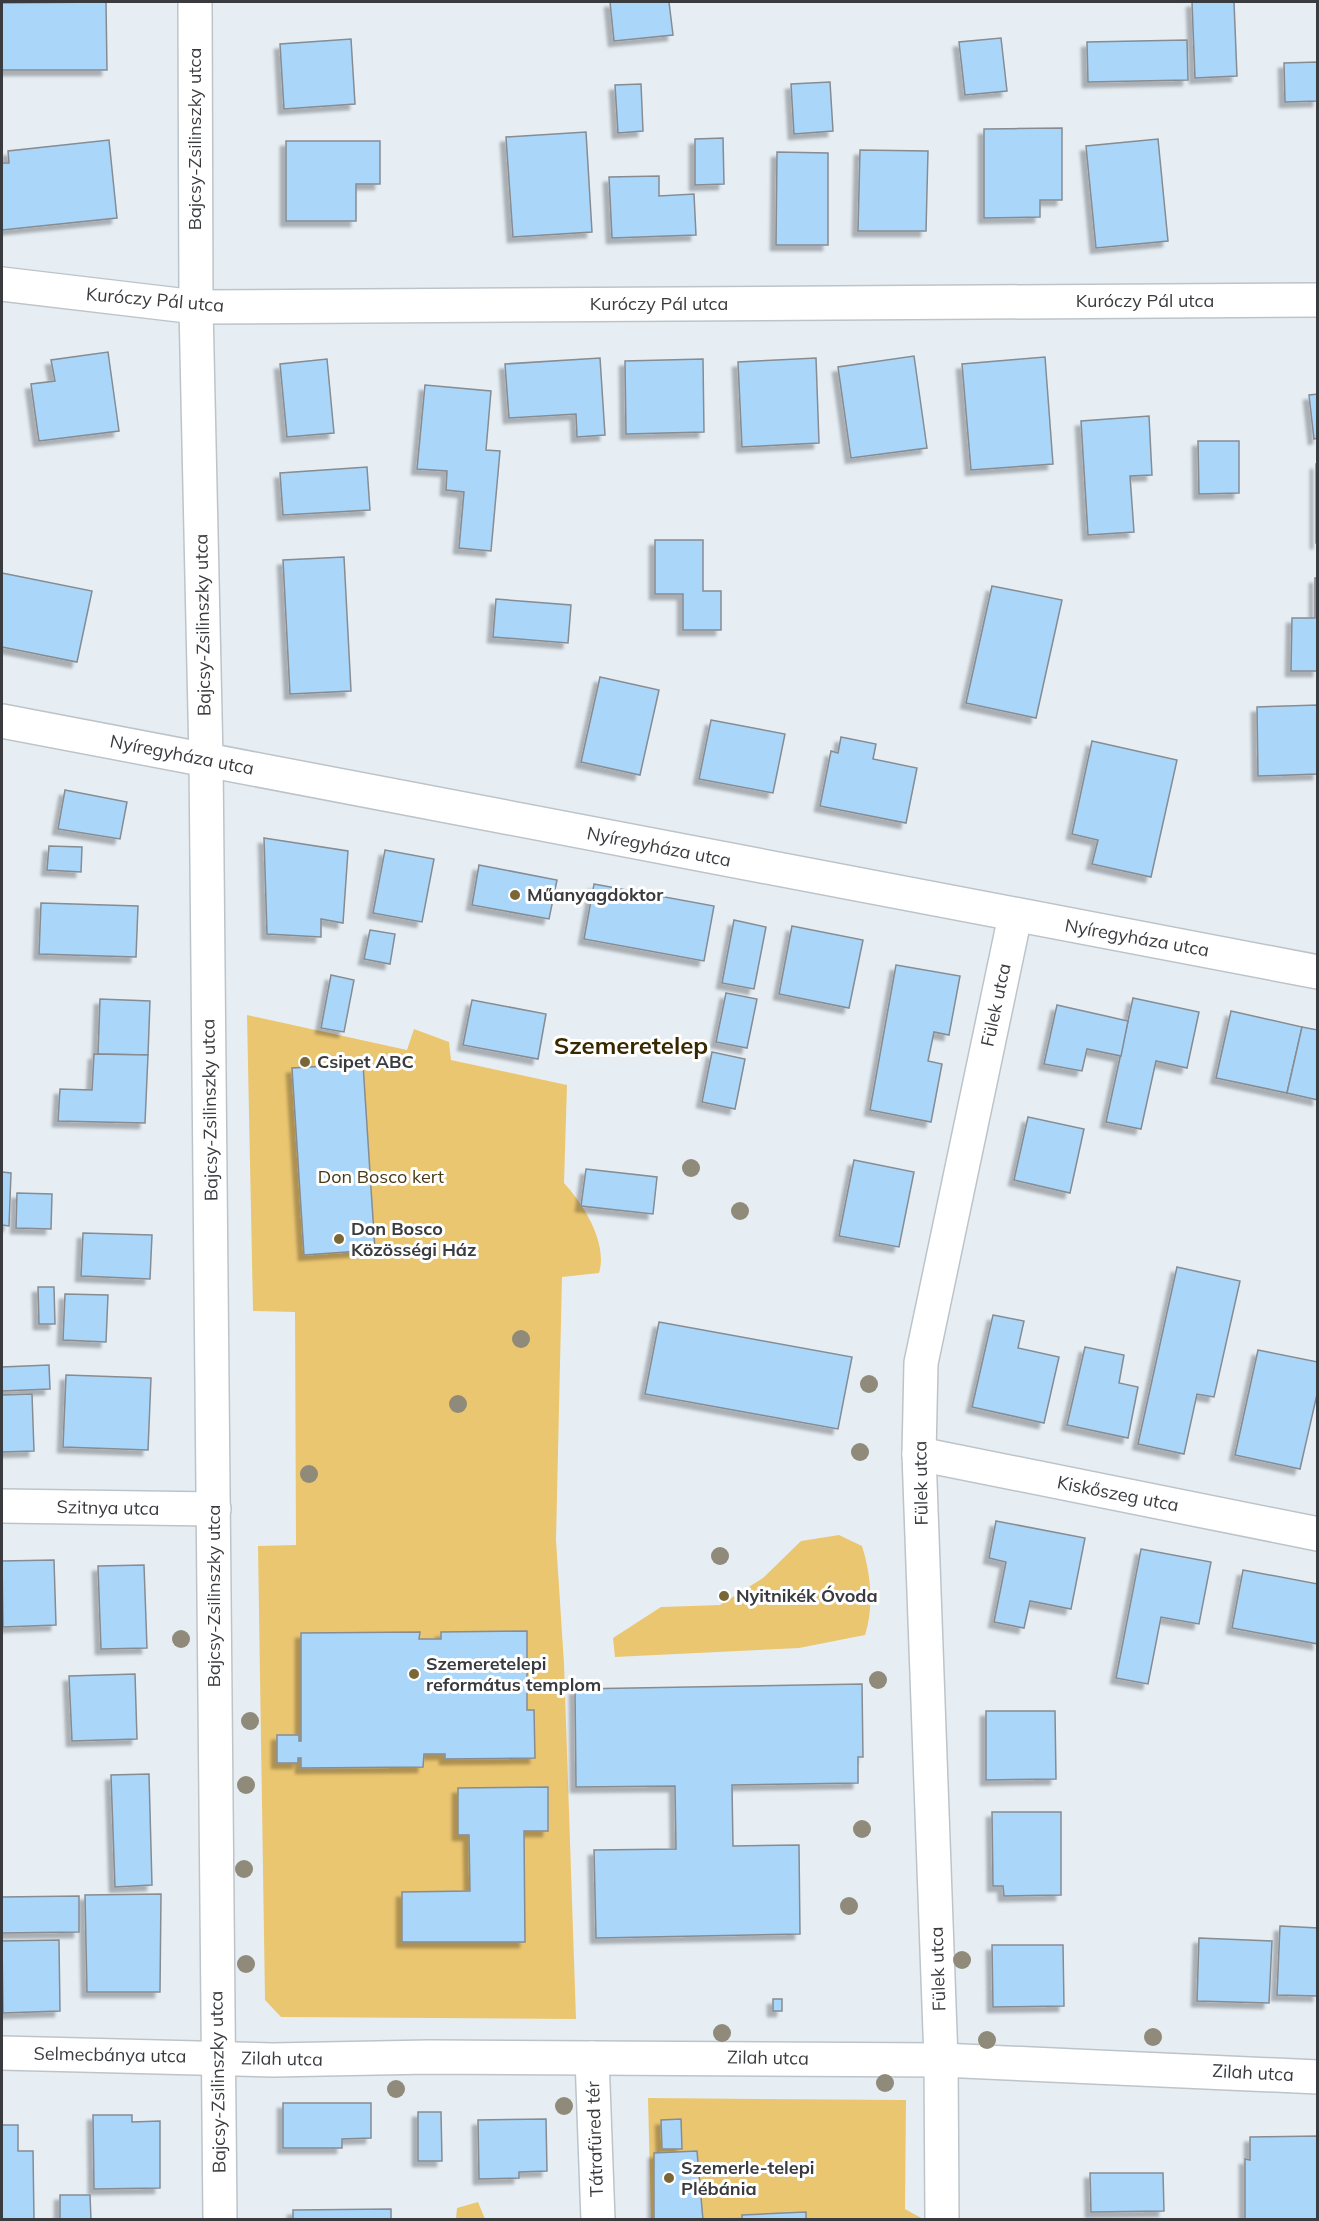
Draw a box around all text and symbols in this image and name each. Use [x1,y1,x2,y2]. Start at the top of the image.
street label: Bajcsy-Zsilinszky utca [183,48,206,230]
street label: Kuróczy Pál utca [85,282,225,317]
street label: Kuróczy Pál utca [1076,289,1214,312]
street label: Kuróczy Pál utca [590,292,728,315]
street label: Bajcsy-Zsilinszky utca [189,534,216,716]
street label: Nyíregyháza utca [108,729,256,780]
street label: Nyíregyháza utca [585,821,733,872]
place label: Műanyagdoktor [527,883,664,906]
marker: Műanyagdoktor [508,888,522,902]
street label: Nyíregyháza utca [1063,913,1211,962]
street label: Fülek utca [975,961,1016,1049]
street label: Bajcsy-Zsilinszky utca [196,1019,223,1201]
district label: Szemeretelep [554,1030,708,1060]
place label: Csipet ABC [317,1050,414,1073]
marker: Csipet ABC [298,1055,312,1069]
park label: Don Bosco kert [318,1165,444,1188]
place label: Don Bosco Közösségi Ház [351,1217,477,1261]
marker: Don Bosco Közösségi Ház [332,1232,346,1246]
street label: Fülek utca [908,1441,933,1525]
street label: Kiskőszeg utca [1055,1470,1181,1517]
street label: Szitnya utca [56,1495,160,1520]
street label: Bajcsy-Zsilinszky utca [202,1505,225,1687]
place label: Nyitnikék Óvoda [736,1584,878,1607]
marker: Nyitnikék Óvoda [717,1589,731,1603]
place label: Szemeretelepi református templom [426,1652,601,1696]
marker: Szemeretelepi református templom [407,1667,421,1681]
street label: Fülek utca [925,1926,950,2012]
street label: Bajcsy-Zsilinszky utca [204,1991,231,2173]
street label: Selmecbánya utca [33,2042,187,2067]
street label: Zilah utca [727,2045,809,2070]
street label: Zilah utca [241,2046,323,2071]
street label: Zilah utca [1212,2059,1294,2086]
street label: Tátrafüred tér [581,2080,608,2197]
place label: Szemerle-telepi Plébánia [681,2156,815,2200]
marker: Szemerle-telepi Plébánia [662,2171,676,2185]

